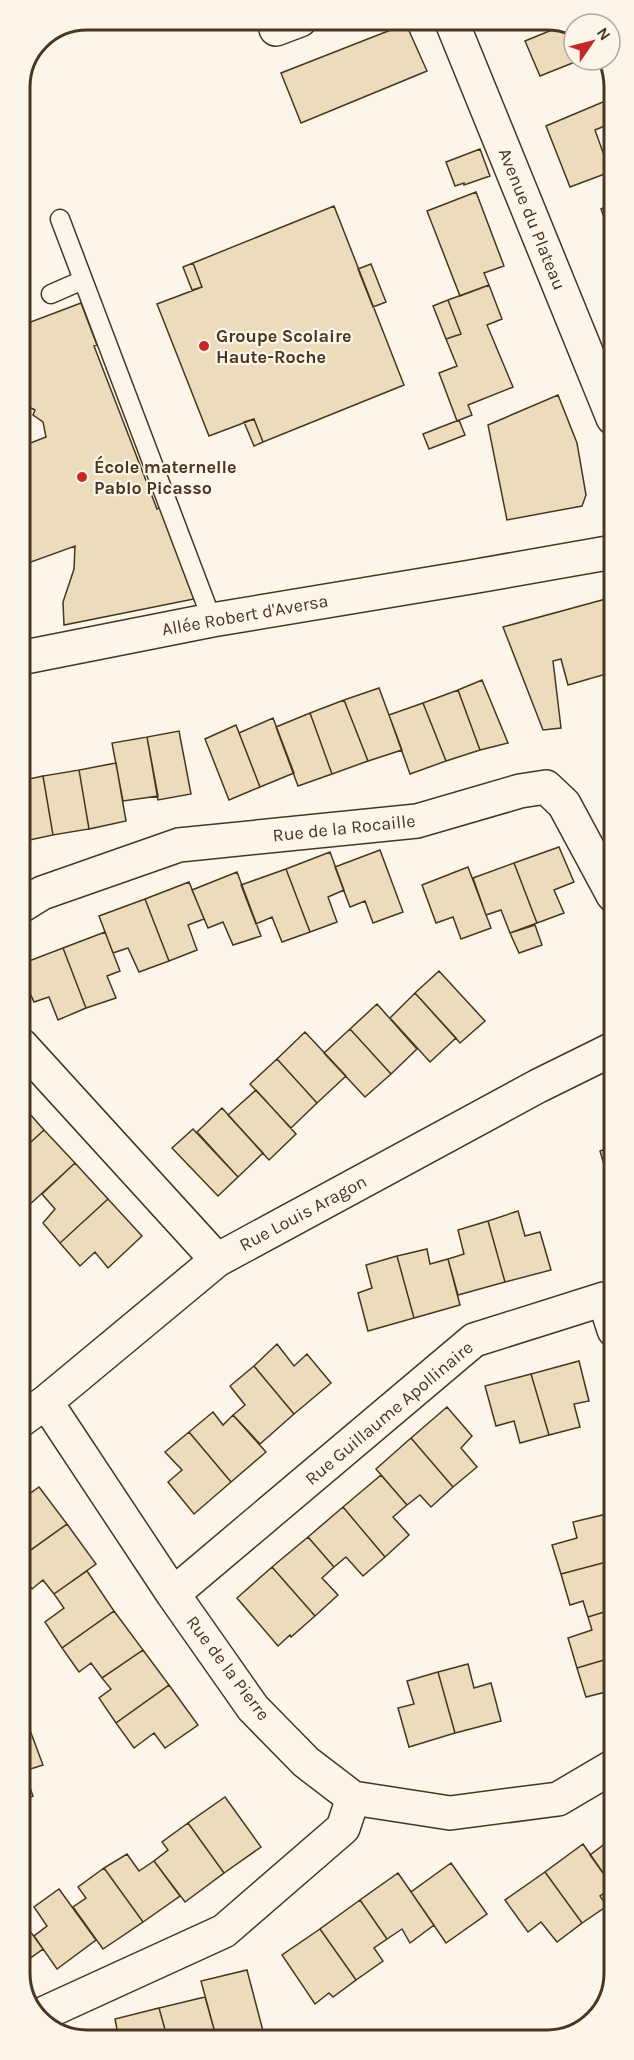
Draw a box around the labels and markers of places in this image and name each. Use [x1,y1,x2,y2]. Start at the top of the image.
place label: Groupe Scolaire Haute-Roche [216,325,352,368]
marker: Groupe Scolaire Haute-Roche [197,339,211,353]
place label: École maternelle Pablo Picasso [94,455,236,499]
marker: École maternelle Pablo Picasso [75,470,89,484]

